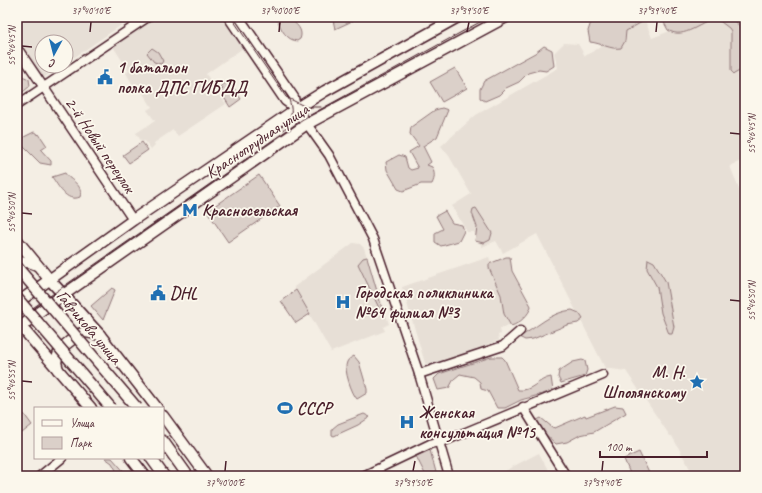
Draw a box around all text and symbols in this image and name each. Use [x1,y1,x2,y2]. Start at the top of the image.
text: 37°40'10"E [72,4,112,17]
text: 37°40'00"E [261,4,301,17]
text: 37°39'50"E [450,4,490,17]
text: 37°39'40"E [638,4,678,17]
text: 55°46'45"N [5,24,18,66]
north arrow [34,34,74,74]
text: С [48,56,56,71]
place label: 1 батальон полка ДПС ГИБДД [117,57,249,98]
public building icon: 1 батальон полка ДПС ГИБДД [96,68,114,86]
street label: 2-й Новый переулок [60,93,141,198]
street label: Краснопрудная улица [201,98,314,183]
text: 55°46'45"N [745,112,758,154]
text: 55°46'50"N [5,191,18,233]
place label: Красносельская [202,200,298,221]
metro station icon: Красносельская [181,201,199,219]
text: 55°46'50"N [745,279,758,321]
place label: Городская поликлиника №64 филиал №3 [355,282,494,323]
place label: DHL [170,283,198,304]
public building icon: DHL [149,284,167,302]
street label: Гаврикова улица [52,286,127,370]
hospital icon: Городская поликлиника №64 филиал №3 [334,293,352,311]
text: 55°46'55"N [5,359,18,401]
place label: М. Н. Шполянскому [602,362,687,403]
place icon: М. Н. Шполянскому [688,373,706,391]
place label: СССР [297,398,334,419]
sports icon: СССР [276,399,294,417]
place label: Женская консультация №15 [419,402,537,443]
legend [34,407,164,459]
hospital icon: Женская консультация №15 [398,413,416,431]
text: Улица [70,415,95,431]
scale bar [600,433,707,459]
text: Парк [70,435,93,451]
text: 100 m [606,439,633,455]
text: 37°40'00"E [206,476,246,489]
text: 37°39'50"E [394,476,434,489]
text: 37°39'40"E [583,476,623,489]

